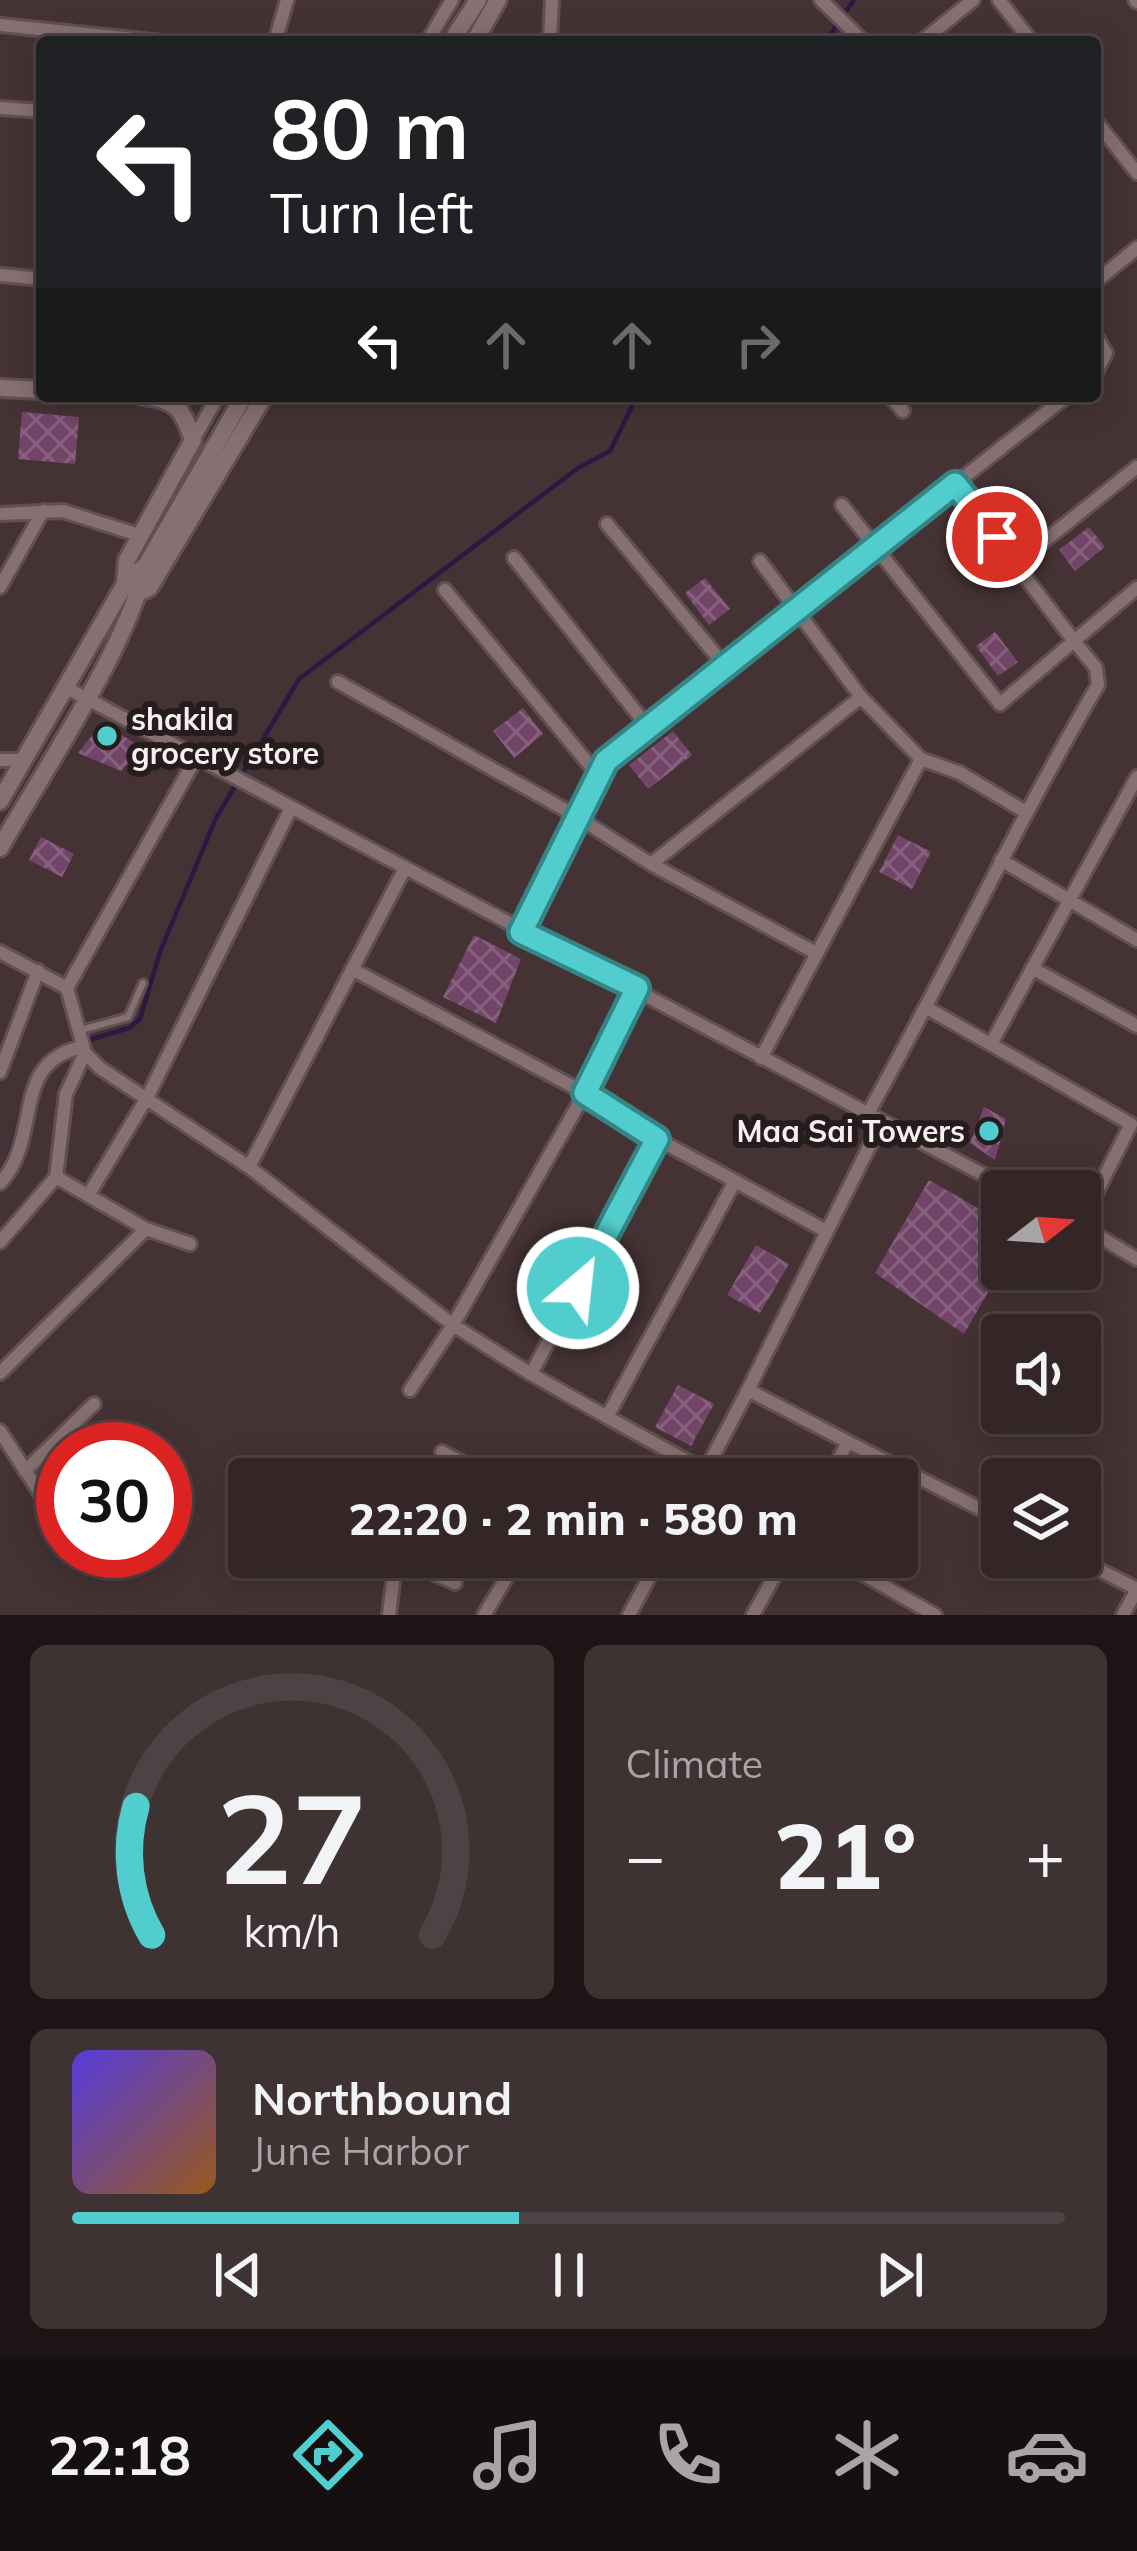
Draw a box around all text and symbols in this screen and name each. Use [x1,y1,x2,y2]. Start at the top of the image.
text: 80 m [270,75,469,180]
icon: left [72,84,228,240]
text: Turn left [270,179,473,247]
icon: left [347,312,413,378]
icon: ahead [473,312,539,378]
icon: ahead [599,312,665,378]
icon: right [725,312,791,378]
pin [946,486,1048,588]
icon: arrive [964,504,1030,570]
place label: shakila grocery store [131,700,319,772]
marker: shakila grocery store [94,723,120,749]
place label: Maa Sai Towers [736,1112,965,1150]
marker: Maa Sai Towers [976,1118,1002,1144]
north arrow [981,1170,1101,1290]
map controls [981,1170,1101,1578]
position arrow [515,1225,641,1351]
button: sound [981,1314,1101,1434]
speed limit sign: 30 [36,1422,192,1578]
button: layers [981,1458,1101,1578]
text: 22:20 · 2 min · 580 m [348,1490,798,1546]
text: Climate [626,1739,763,1788]
text: 27 [217,1759,367,1915]
text: 21° [774,1799,917,1912]
text: − [626,1814,665,1897]
text: + [1025,1814,1065,1897]
text: km/h [243,1904,340,1958]
text: Northbound [252,2070,512,2126]
text: June Harbor [252,2126,469,2175]
icon: previous [205,2242,271,2308]
icon: pause [536,2242,602,2308]
icon: next [867,2242,933,2308]
icon: directions [286,2413,370,2497]
icon: music [466,2413,550,2497]
icon: phone [646,2413,730,2497]
icon: climate [825,2413,909,2497]
icon: car [1005,2413,1089,2497]
text: 22:18 [48,2421,191,2489]

